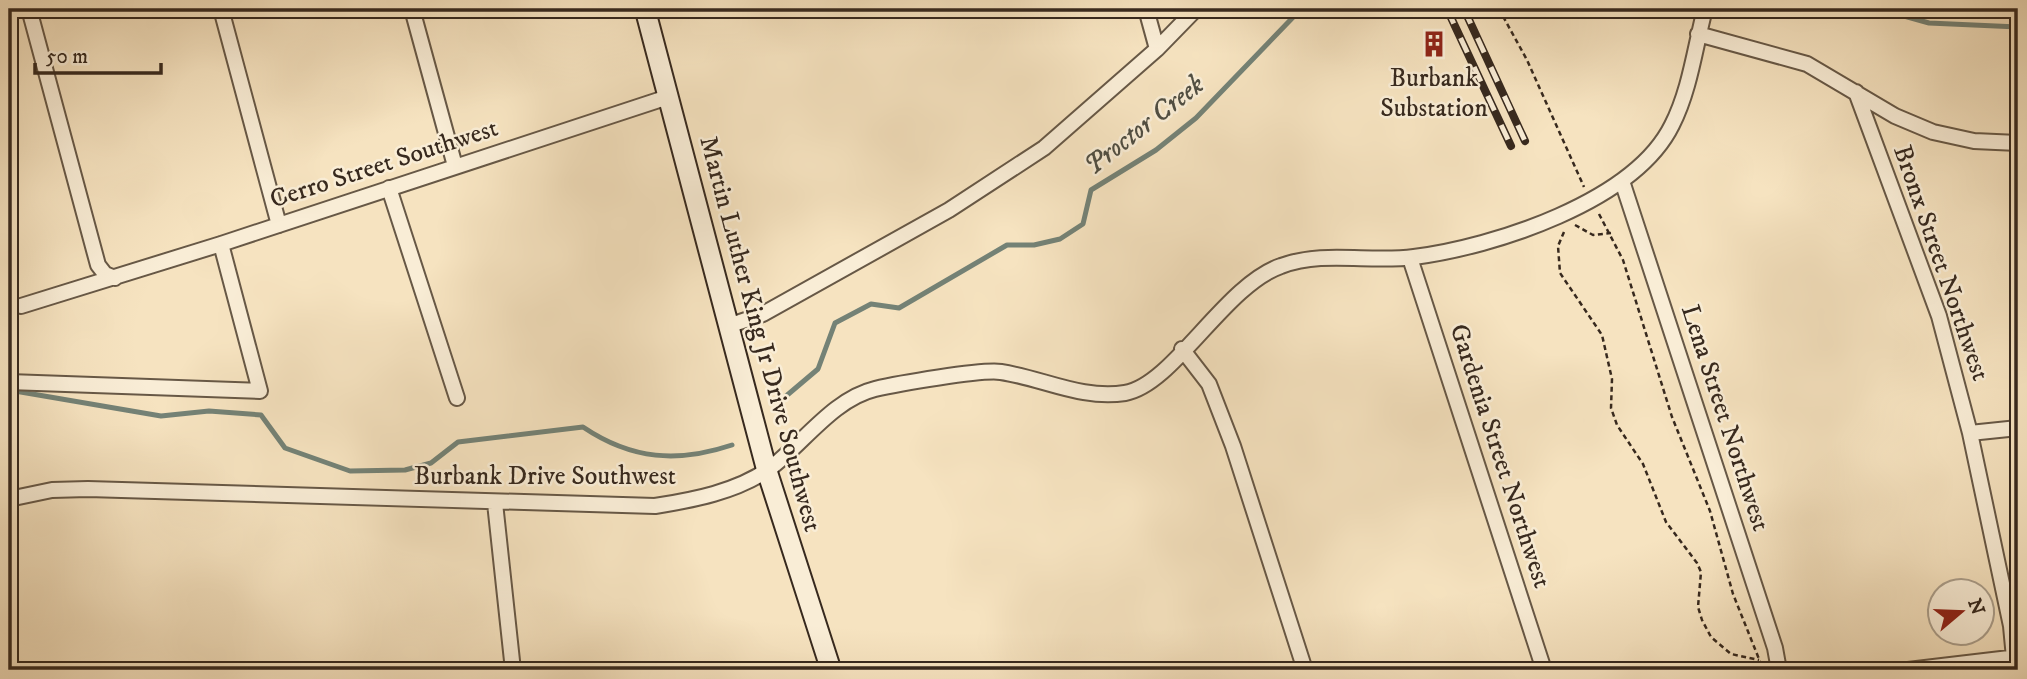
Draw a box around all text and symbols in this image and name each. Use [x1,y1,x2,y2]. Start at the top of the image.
building icon: Burbank Substation [1419,29,1449,59]
scale bar [35,32,161,76]
text: 50 m [46,44,88,70]
place label: Burbank Substation [1380,62,1488,125]
water label: Proctor Creek [1077,67,1212,183]
street label: Cerro Street Southwest [266,112,502,216]
street label: Martin Luther King Jr Drive Southwest [691,133,829,535]
street label: Bronx Street Northwest [1885,141,1997,385]
street label: Lena Street Northwest [1673,301,1777,535]
street label: Gardenia Street Northwest [1442,320,1558,592]
street label: Burbank Drive Southwest [414,460,676,493]
north arrow [1926,578,1996,648]
text: N [1962,596,1989,618]

